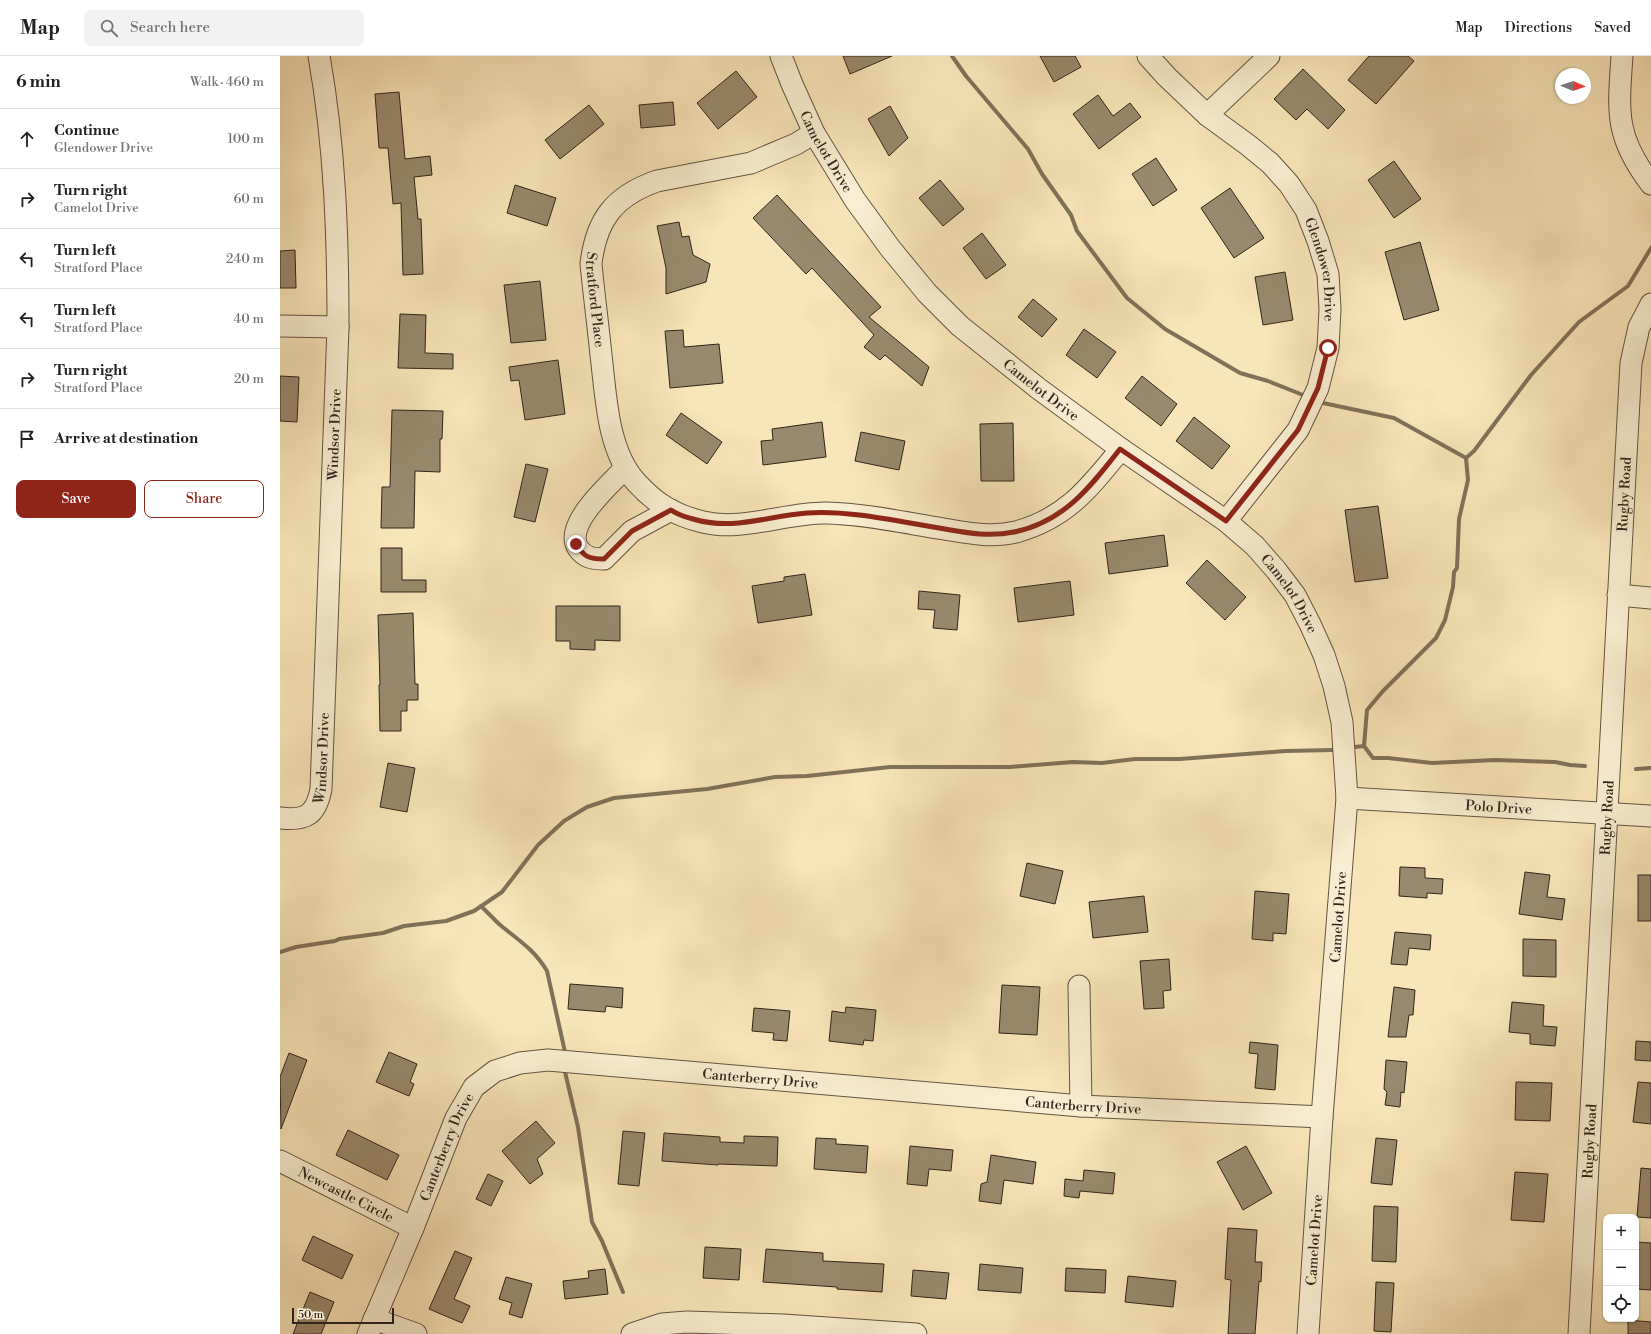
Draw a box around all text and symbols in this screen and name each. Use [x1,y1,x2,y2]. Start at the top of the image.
search box [84,10,364,46]
text: Map [20,16,60,40]
icon: search [98,17,120,39]
text: Search here [130,18,210,37]
text: Map [1455,19,1483,37]
text: Directions [1505,19,1572,37]
text: Saved [1594,19,1631,37]
north arrow [1555,68,1591,104]
text: 6 min [16,71,61,93]
text: Walk · 460 m [190,74,264,90]
street label: Camelot Drive [795,108,856,196]
text: Continue [54,121,119,140]
icon: ahead [16,128,38,150]
text: 100 m [228,131,264,147]
text: Glendower Drive [54,140,153,156]
text: Turn right [54,181,128,200]
icon: right [16,188,38,210]
text: 60 m [233,191,264,207]
text: Camelot Drive [54,200,139,216]
street label: Glendower Drive [1300,215,1338,322]
text: Turn left [54,241,116,260]
icon: left [16,248,38,270]
text: 240 m [226,251,264,267]
street label: Stratford Place [581,251,608,348]
text: Stratford Place [54,260,143,276]
text: Turn left [54,301,116,320]
icon: left [16,308,38,330]
text: 40 m [234,311,264,327]
text: Stratford Place [54,320,143,336]
route start [1319,339,1337,357]
street label: Camelot Drive [999,356,1082,425]
text: Turn right [54,361,128,380]
icon: right [16,368,38,390]
text: 20 m [234,371,264,387]
text: Stratford Place [54,380,143,396]
street label: Windsor Drive [324,388,346,482]
icon: arrive [16,428,38,450]
text: Arrive at destination [54,429,198,448]
street label: Rugby Road [1614,456,1636,532]
button: Save [16,480,136,518]
button: Share [144,480,264,518]
route end [567,535,585,553]
street label: Camelot Drive [1256,551,1321,636]
street label: Windsor Drive [309,712,334,807]
street label: Rugby Road [1597,780,1619,856]
street label: Polo Drive [1465,797,1533,819]
street label: Camelot Drive [1327,871,1351,963]
street label: Canterberry Drive [702,1065,819,1093]
street label: Canterberry Drive [416,1090,479,1204]
street label: Canterberry Drive [1024,1093,1142,1119]
street label: Rugby Road [1579,1103,1601,1179]
street label: Newcastle Circle [295,1164,396,1227]
street label: Camelot Drive [1303,1194,1327,1286]
map controls [1603,1214,1639,1322]
button: + [1603,1214,1639,1250]
button: − [1603,1250,1639,1286]
button: locate [1603,1286,1639,1322]
scale bar [292,1306,394,1325]
text: 50 m [298,1308,323,1322]

